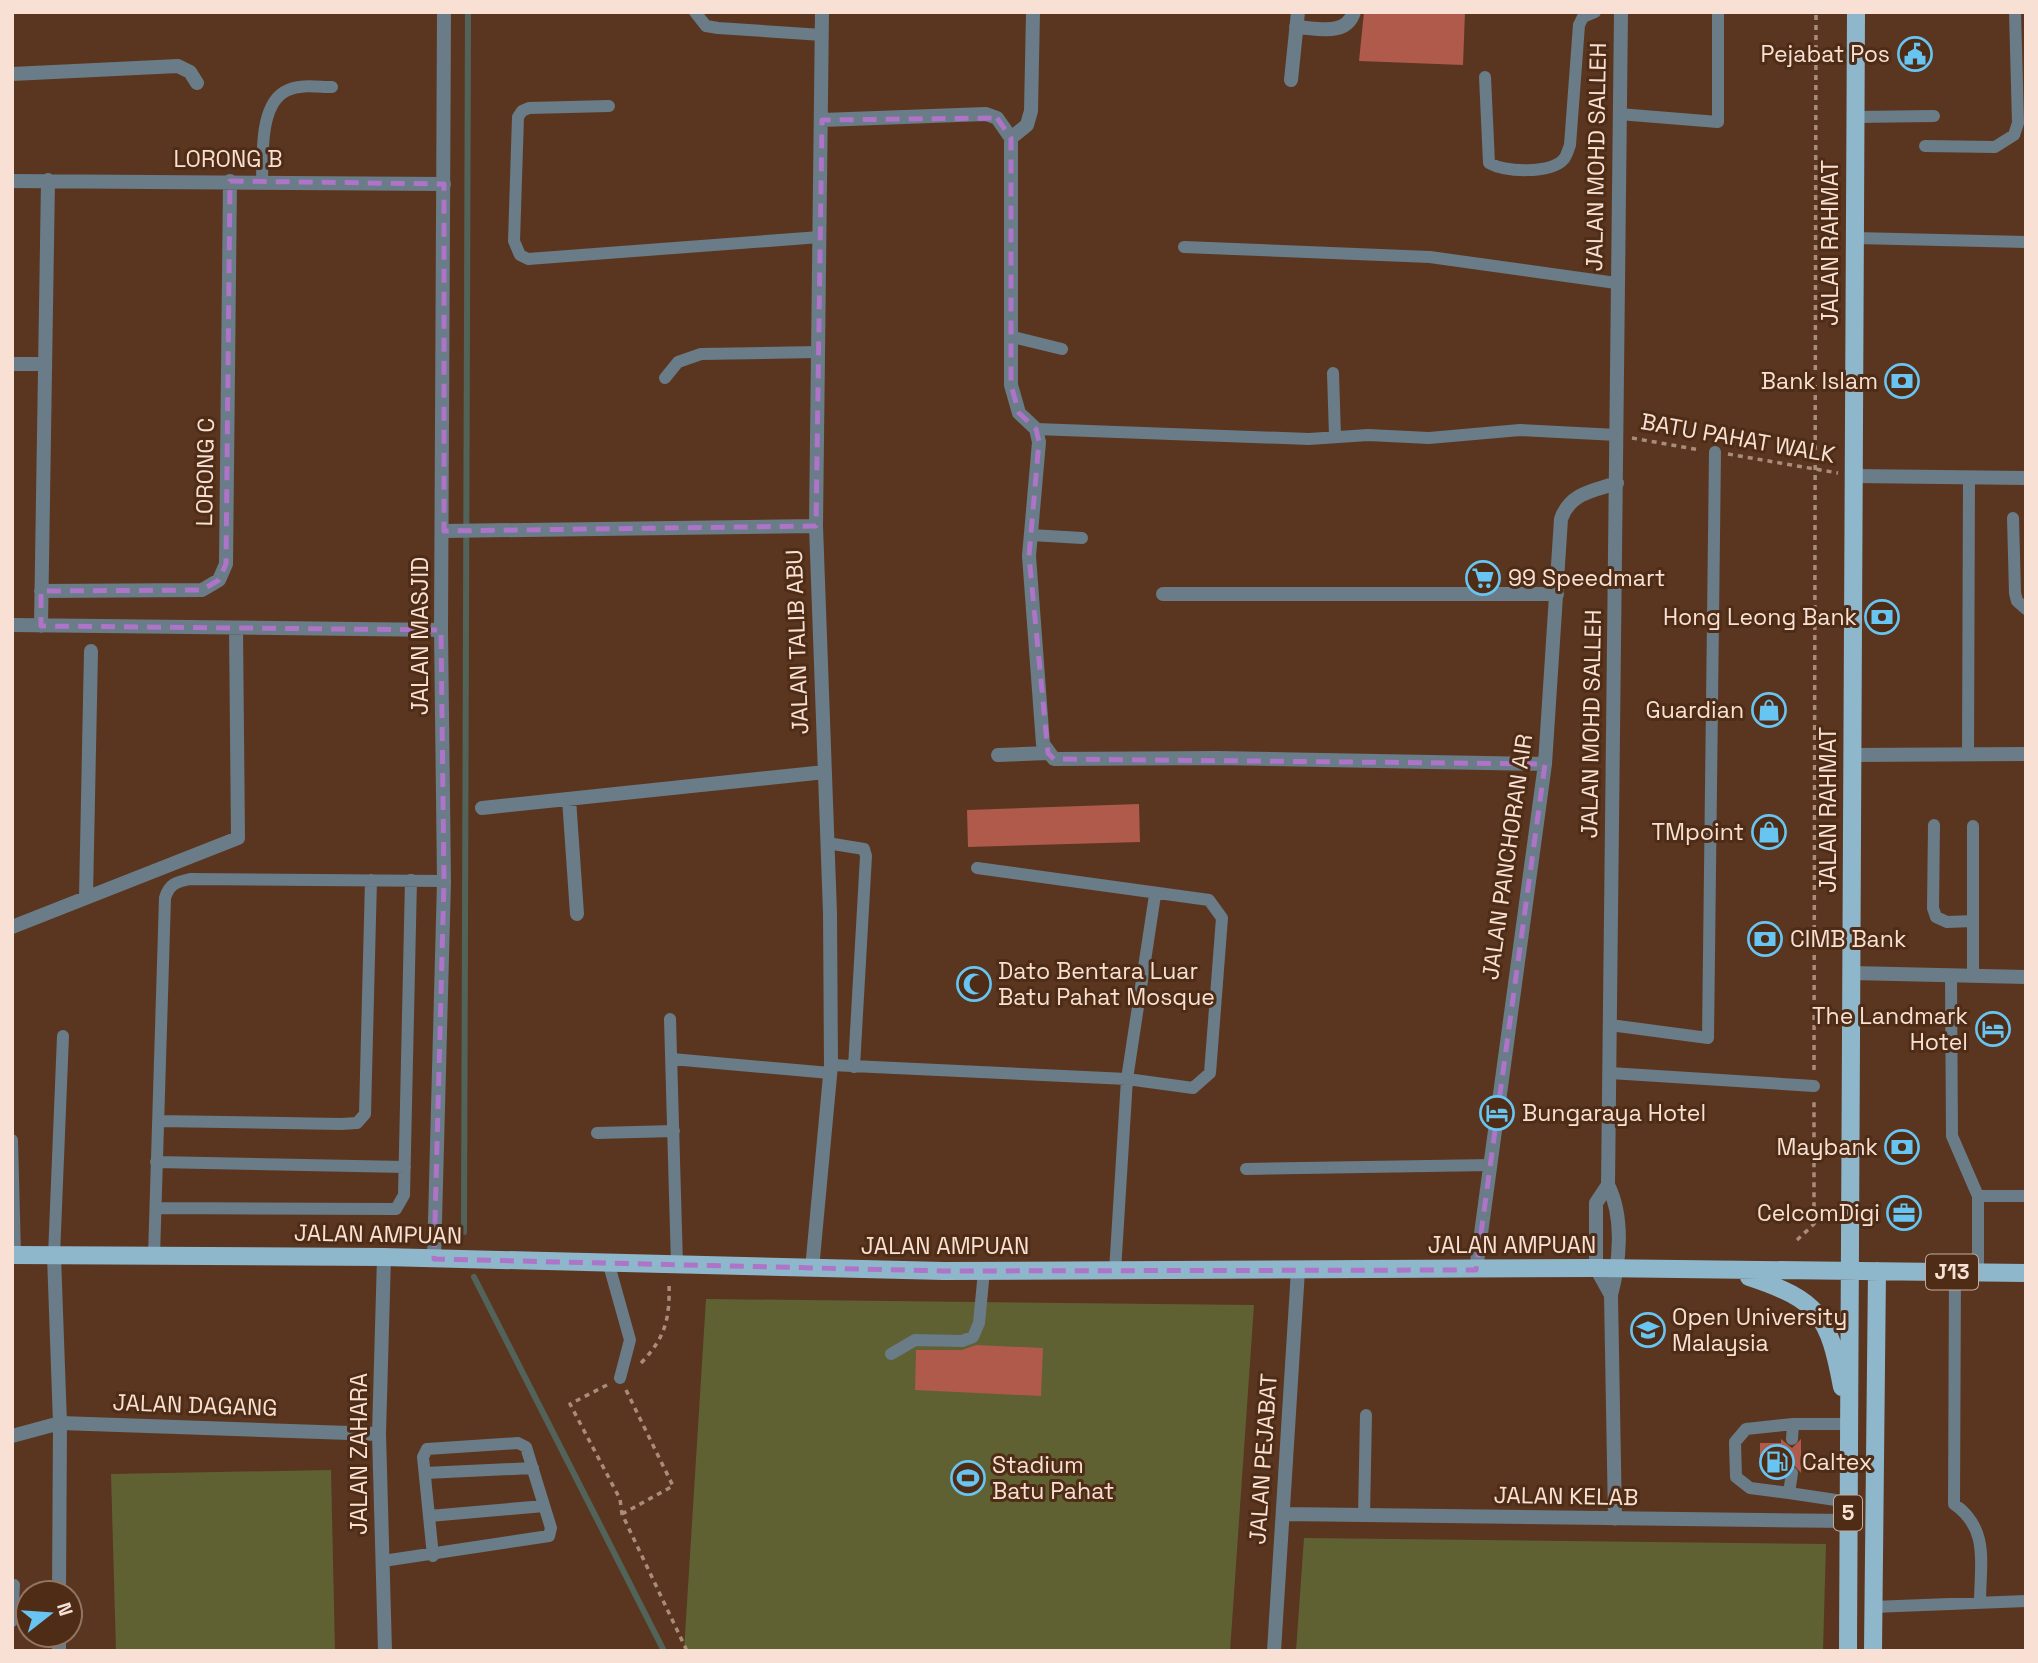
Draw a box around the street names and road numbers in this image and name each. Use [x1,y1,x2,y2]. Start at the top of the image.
street label: JALAN MOHD SALLEH [1579,42,1613,272]
street label: LORONG B [174,144,282,174]
street label: JALAN RAHMAT [1815,160,1845,326]
street label: BATU PAHAT WALK [1639,406,1837,470]
street label: LORONG C [189,417,221,527]
street label: JALAN TALIB ABU [779,549,815,735]
street label: JALAN MASJID [405,557,435,715]
street label: JALAN MOHD SALLEH [1574,609,1608,839]
street label: JALAN RAHMAT [1813,727,1843,893]
street label: JALAN PANCHORAN AIR [1475,732,1539,982]
street label: JALAN AMPUAN [294,1218,462,1250]
street label: JALAN AMPUAN [1428,1230,1596,1260]
street label: JALAN AMPUAN [861,1231,1029,1261]
road number: J13 [1926,1254,1978,1290]
street label: JALAN ZAHARA [344,1373,374,1535]
street label: JALAN PEJABAT [1242,1373,1284,1545]
street label: JALAN DAGANG [112,1387,278,1423]
street label: JALAN KELAB [1493,1480,1639,1512]
road number: 5 [1834,1496,1862,1530]

